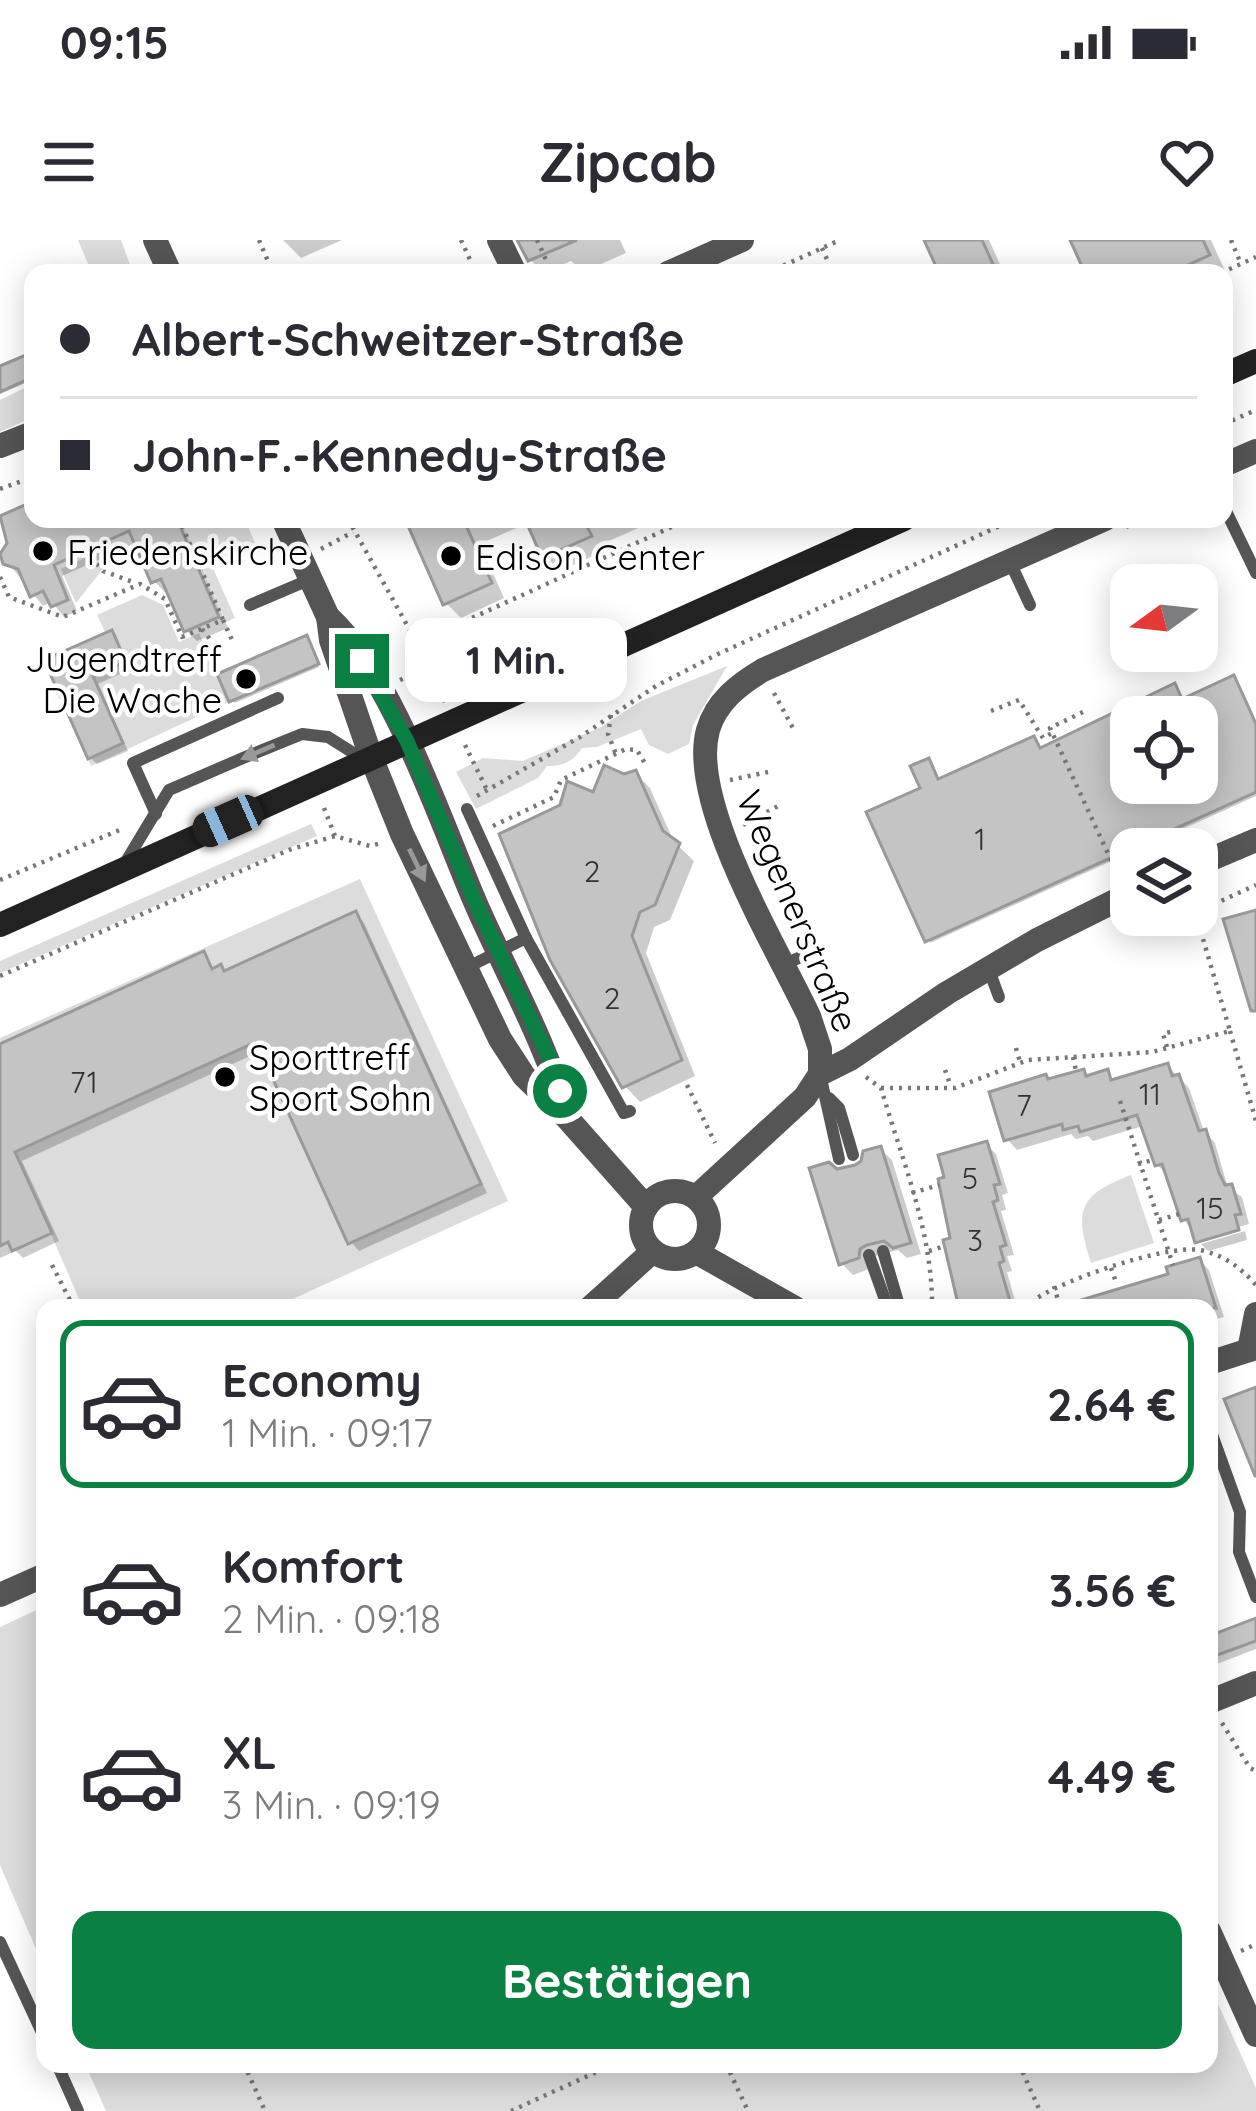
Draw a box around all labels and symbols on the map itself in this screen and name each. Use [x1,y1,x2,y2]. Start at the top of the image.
place label: Friedenskirche [67,529,308,574]
place label: Edison Center [475,534,705,579]
marker: Friedenskirche [30,538,56,564]
marker: Edison Center [438,543,464,569]
north arrow [1110,564,1218,672]
callout: 1 Min. [404,619,626,703]
route end [335,634,389,688]
place label: Jugendtreff Die Wache [25,636,222,722]
marker: Jugendtreff Die Wache [233,666,259,692]
one-way arrow [240,743,276,762]
street label: Wegenerstraße [727,783,869,1039]
car [188,790,268,852]
house number: 1 [974,820,986,858]
one-way arrow [407,848,427,883]
house number: 2 [584,852,600,890]
house number: 2 [604,979,620,1017]
place label: Sporttreff Sport Sohn [249,1034,432,1120]
house number: 71 [70,1063,98,1101]
marker: Sporttreff Sport Sohn [212,1064,238,1090]
route start [533,1064,587,1118]
house number: 11 [1139,1075,1161,1113]
house number: 7 [1016,1086,1032,1124]
house number: 5 [962,1159,978,1197]
house number: 15 [1196,1189,1224,1227]
house number: 3 [967,1221,983,1259]

